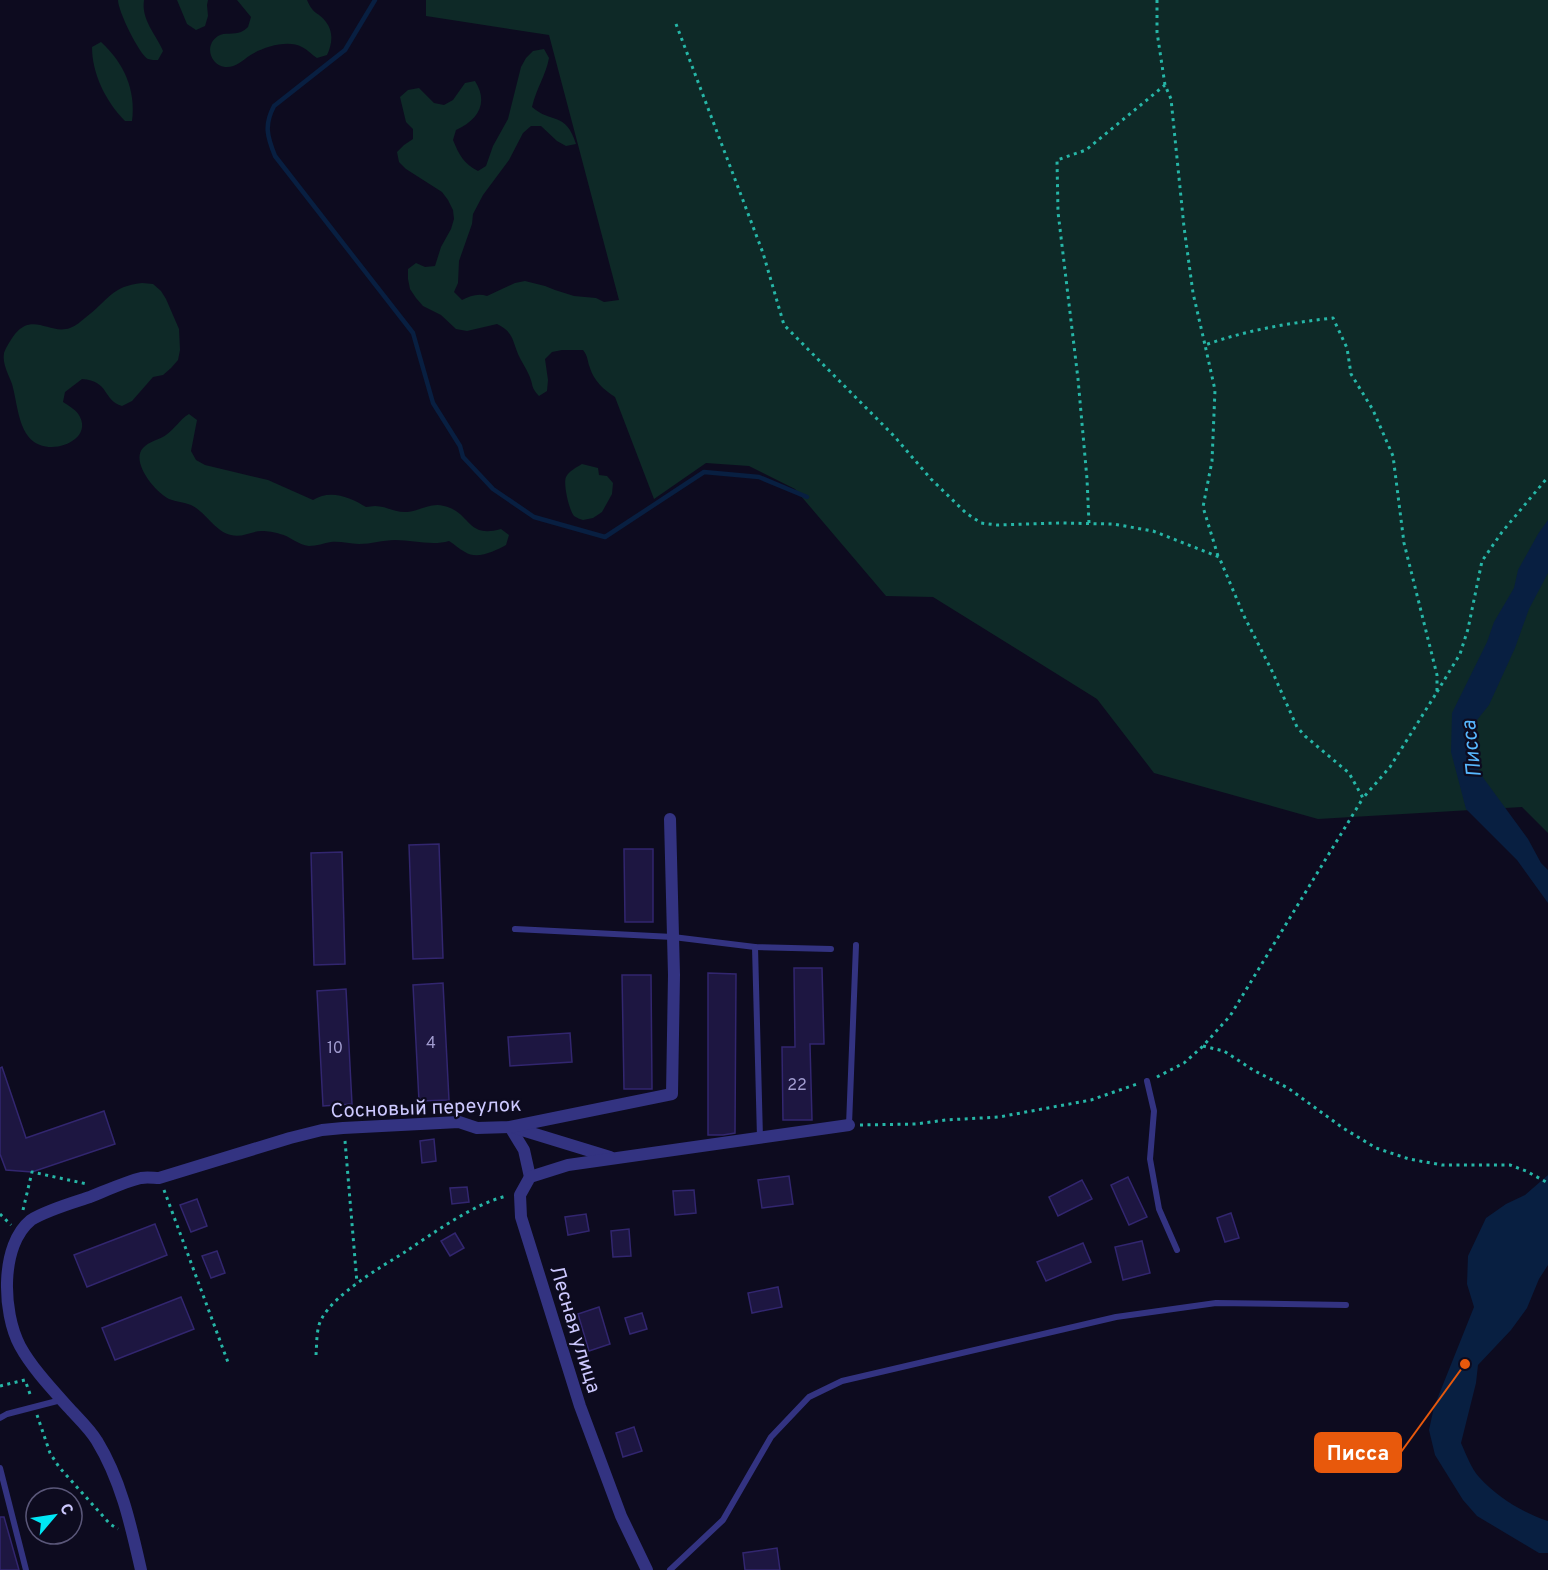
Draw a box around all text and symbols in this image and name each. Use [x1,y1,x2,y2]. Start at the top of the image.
water label: Писса [1456,719,1489,779]
house number: 4 [426,1034,436,1054]
house number: 10 [327,1039,343,1059]
house number: 22 [787,1076,807,1096]
street label: Сосновый переулок [330,1093,522,1125]
street label: Лесная улица [542,1262,606,1397]
callout: Писса [1315,1433,1401,1472]
text: Писса [1327,1441,1389,1468]
north arrow [24,1486,84,1546]
text: С [54,1500,77,1519]

